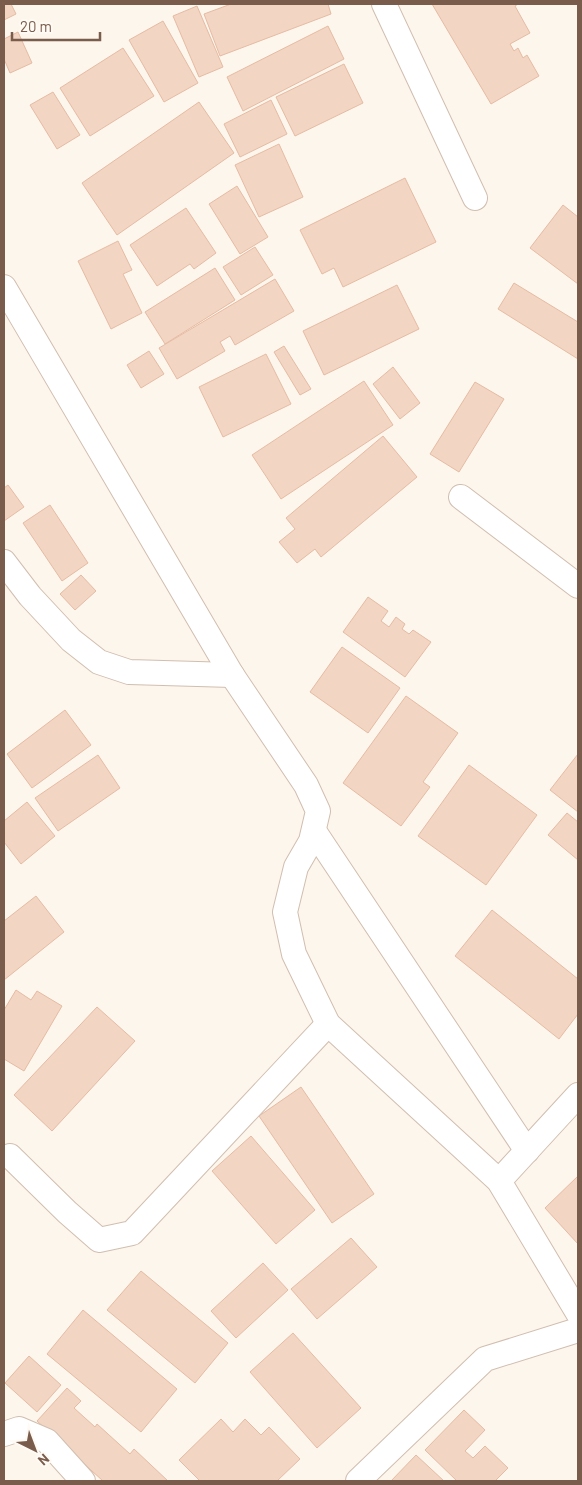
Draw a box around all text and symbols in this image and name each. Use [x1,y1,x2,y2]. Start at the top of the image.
scale bar [12,10,100,42]
text: 20 m [20,17,52,35]
north arrow [10,1425,60,1475]
text: N [35,1451,53,1469]

